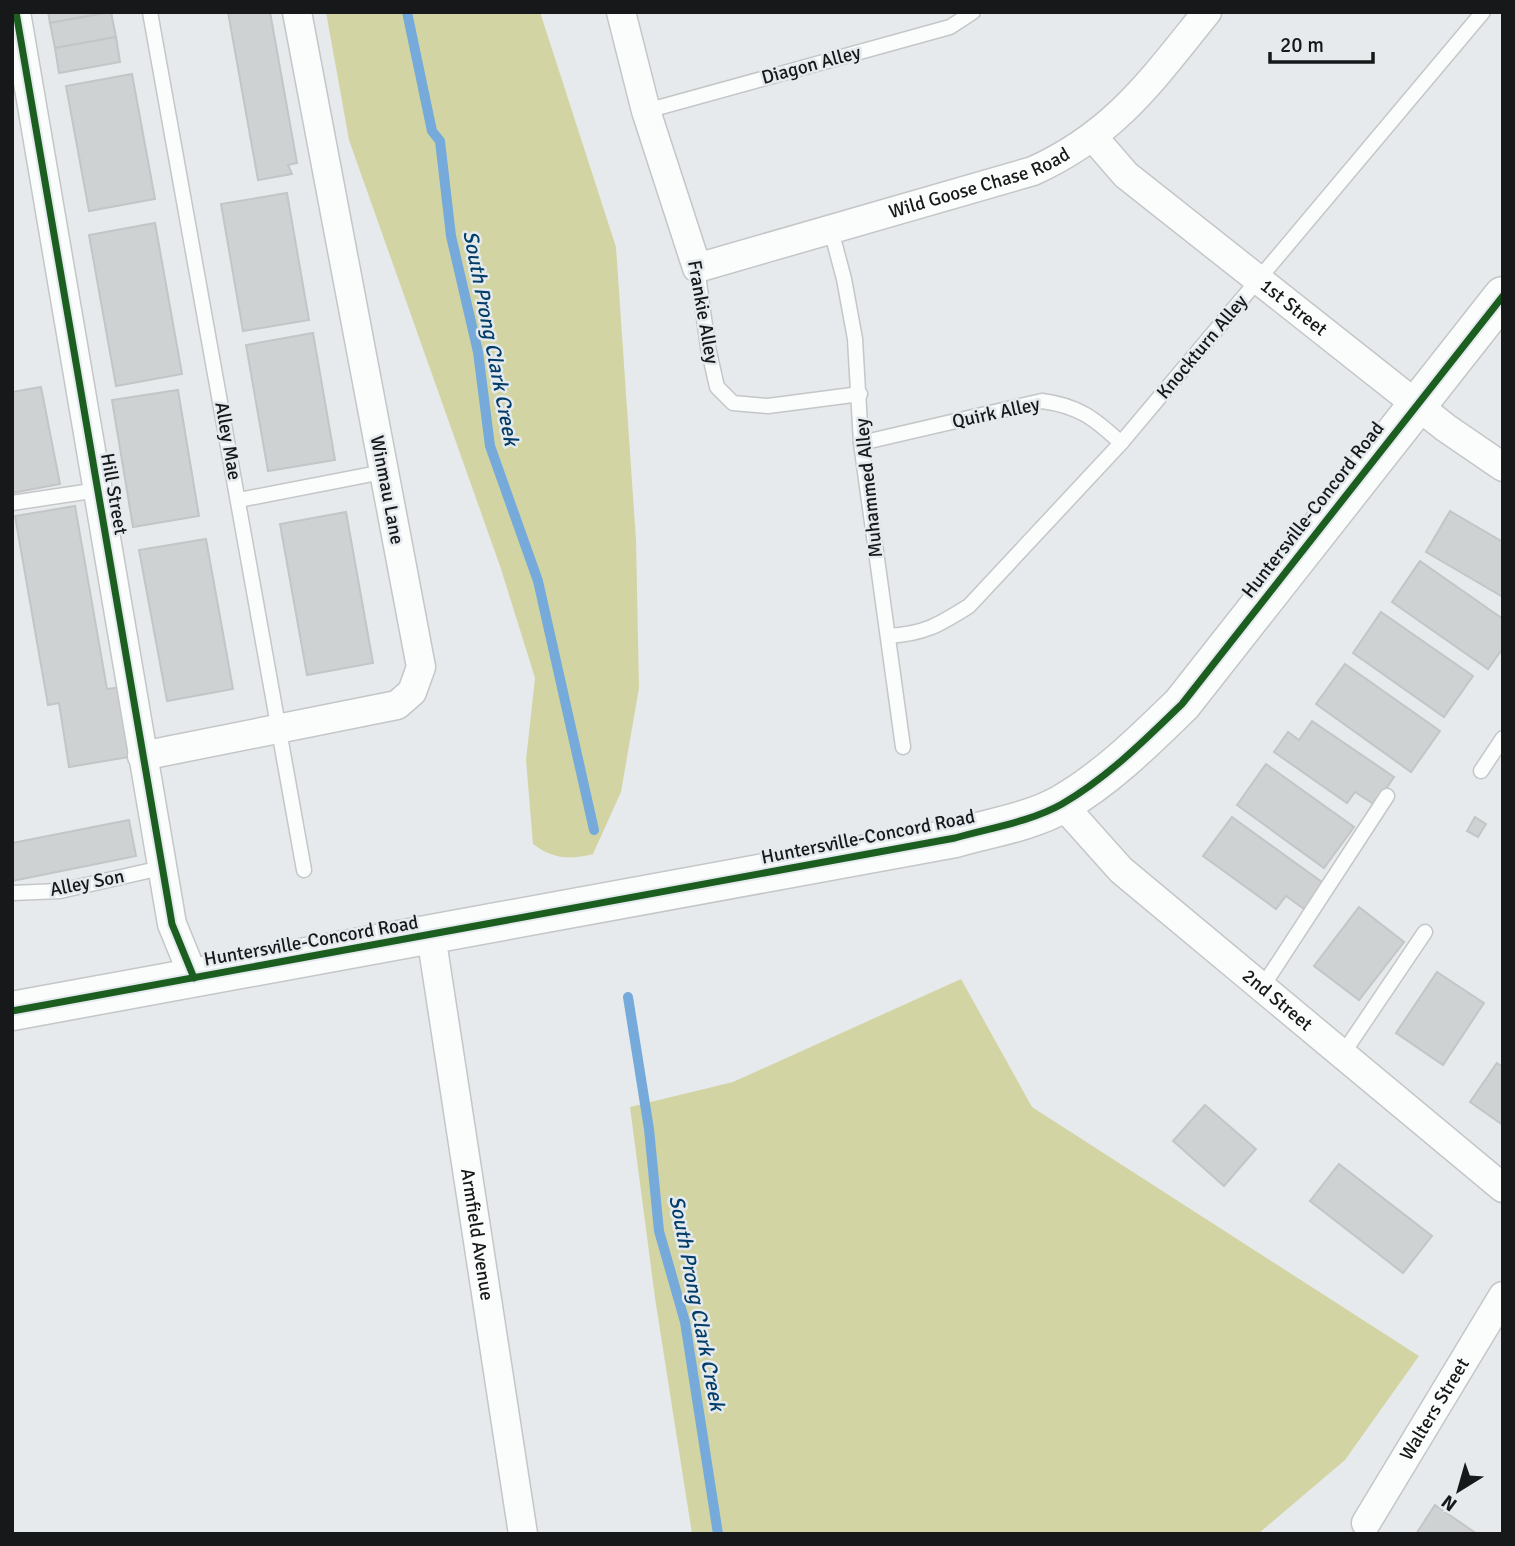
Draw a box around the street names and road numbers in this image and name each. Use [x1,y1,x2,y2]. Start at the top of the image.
street label: Diagon Alley [759,40,863,90]
street label: Wild Goose Chase Road [886,142,1074,224]
street label: Frankie Alley [682,258,724,366]
street label: 1st Street [1255,274,1332,342]
street label: Knockturn Alley [1151,290,1253,404]
street label: Quirk Alley [950,392,1042,434]
street label: Alley Mae [209,400,247,482]
street label: Muhammed Alley [850,417,888,559]
street label: Huntersville-Concord Road [1237,417,1389,603]
street label: Winmau Lane [365,434,409,546]
street label: Hill Street [95,451,133,537]
street label: Huntersville-Concord Road [759,804,977,870]
street label: Alley Son [48,864,126,902]
street label: Huntersville-Concord Road [202,910,420,972]
street label: 2nd Street [1237,964,1318,1037]
street label: Armfield Avenue [455,1167,499,1302]
street label: Walters Street [1395,1353,1475,1465]

